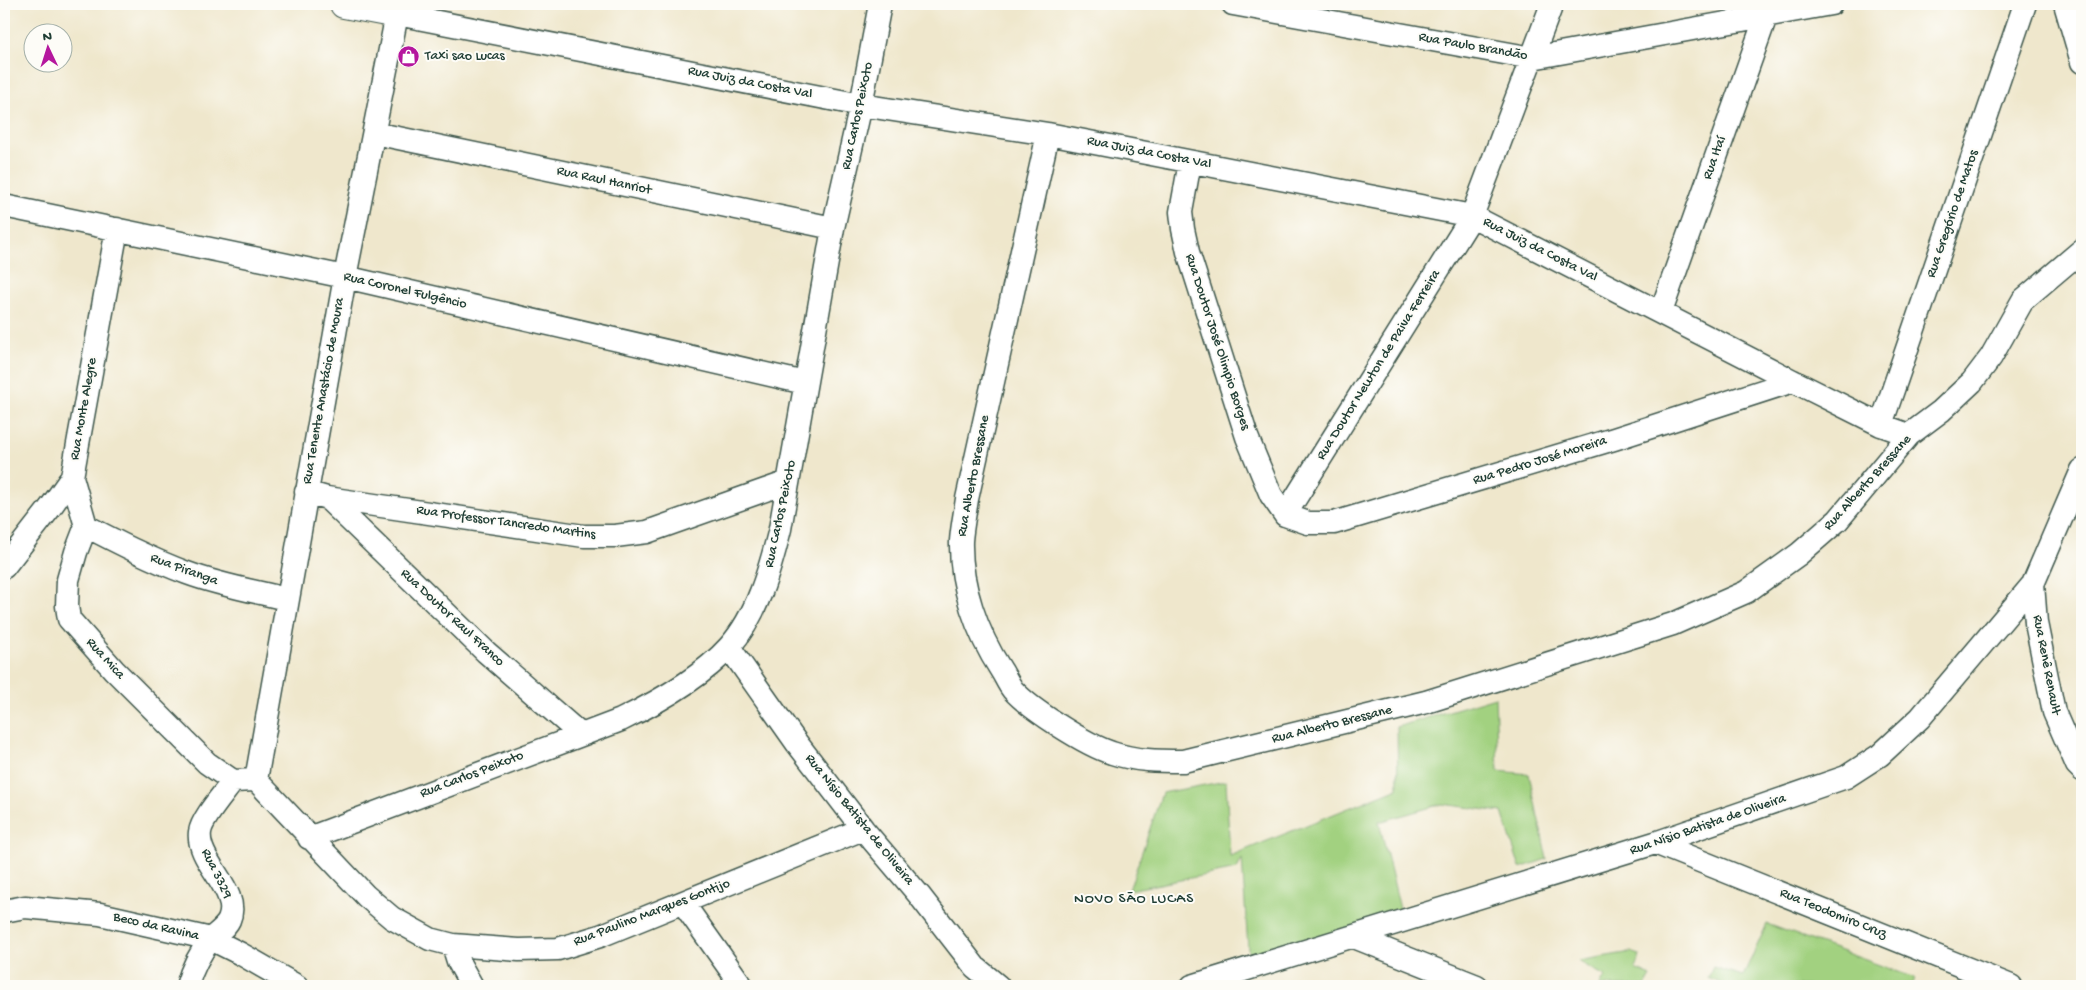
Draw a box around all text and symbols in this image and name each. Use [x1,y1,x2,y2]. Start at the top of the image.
north arrow [22,22,72,72]
text: N [42,29,52,46]
street label: Rua Paulo Brandão [1417,29,1529,65]
shop icon: Taxi sao Lucas [397,44,421,68]
place label: Taxi sao Lucas [424,48,506,65]
street label: Rua Carlos Peixoto [838,61,878,171]
street label: Rua Juiz da Costa Val [686,63,814,103]
street label: Rua Juiz da Costa Val [1085,133,1213,173]
street label: Rua Itaí [1699,133,1731,182]
street label: Rua Gregório de Matos [1923,147,1983,280]
street label: Rua Raul Hanriot [555,163,654,200]
street label: Rua Juiz da Costa Val [1480,214,1600,286]
street label: Rua Doutor José Olimpio Borges [1180,252,1254,433]
street label: Rua Doutor Newton de Paiva Ferreira [1313,266,1445,463]
street label: Rua Coronel Fulgêncio [342,269,468,313]
street label: Rua Tenente Anastácio de Moura [299,295,349,486]
street label: Rua Monte Alegre [67,356,101,461]
street label: Rua Alberto Bressane [954,413,994,538]
street label: Rua Alberto Bressane [1820,431,1916,535]
street label: Rua Pedro José Moreira [1471,432,1610,489]
street label: Rua Carlos Peixoto [761,459,801,569]
street label: Rua Professor Tancredo Martins [415,502,598,544]
street label: Rua Piranga [148,550,221,591]
street label: Rua Doutor Raul Franco [397,565,507,671]
street label: Rua Renê Renault [2028,614,2064,717]
street label: Rua Mica [82,635,129,684]
street label: Rua Alberto Bressane [1270,702,1395,748]
street label: Rua Carlos Peixoto [418,747,526,803]
street label: Rua Nísio Batista de Oliveira [801,751,918,890]
street label: Rua Nísio Batista de Oliveira [1628,790,1789,860]
street label: Rua 3329 [197,846,235,902]
street label: Rua Paulino Marques Gontijo [571,875,733,951]
street label: Rua Teodomiro Cruz [1777,885,1890,944]
district label: NOVO SÃO LUCAS [1074,890,1194,908]
street label: Beco da Ravina [110,909,202,945]

